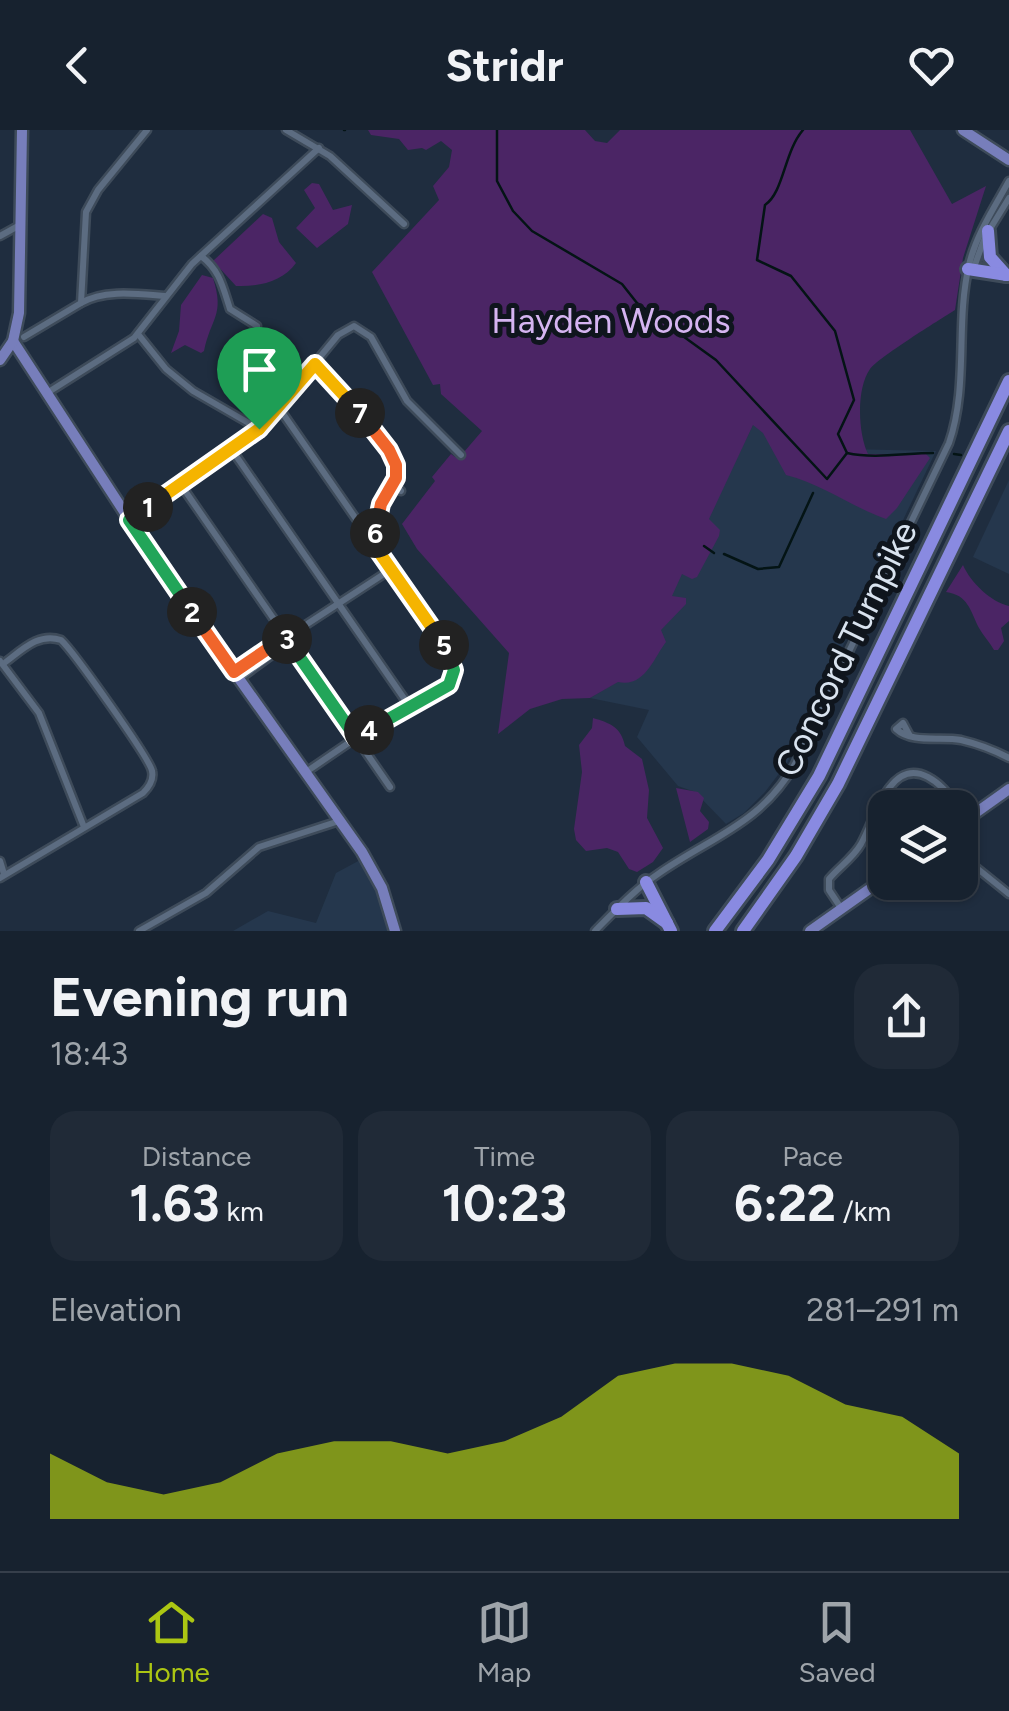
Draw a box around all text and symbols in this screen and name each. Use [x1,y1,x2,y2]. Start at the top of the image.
icon: back [50,38,105,93]
text: Stridr [445,38,564,92]
icon: heart [904,38,959,93]
park label: Hayden Woods [491,300,731,342]
pin [217,327,302,430]
icon: arrive [232,342,287,397]
pin: 7 [335,388,385,438]
text: 7 [352,396,368,430]
pin: 1 [123,482,173,532]
text: 1 [142,490,154,524]
pin: 6 [350,508,400,558]
street label: Concord Turnpike [766,515,926,783]
text: 6 [367,516,383,550]
pin: 2 [167,587,217,637]
text: 2 [184,595,200,629]
pin: 3 [262,614,312,664]
pin: 5 [419,620,469,670]
text: 3 [279,622,295,656]
text: 5 [436,628,452,662]
pin: 4 [344,705,394,755]
text: 4 [360,713,378,747]
map controls [868,790,978,900]
button: layers [868,790,978,900]
text: Evening run [50,964,349,1030]
button: share [854,964,959,1069]
text: 18:43 [50,1035,128,1073]
text: Distance [142,1139,251,1173]
text: Time [474,1139,535,1173]
text: Pace [782,1139,843,1173]
text: 1.63 [129,1173,219,1234]
text: 10:23 [442,1173,567,1234]
text: 6:22 [734,1173,836,1234]
text: km [219,1194,264,1228]
text: /km [836,1194,891,1228]
text: Elevation [50,1291,182,1329]
text: 281–291 m [806,1291,959,1329]
tab: Home [133,1595,210,1689]
tab: Map [477,1595,532,1689]
tab: Saved [798,1595,876,1689]

